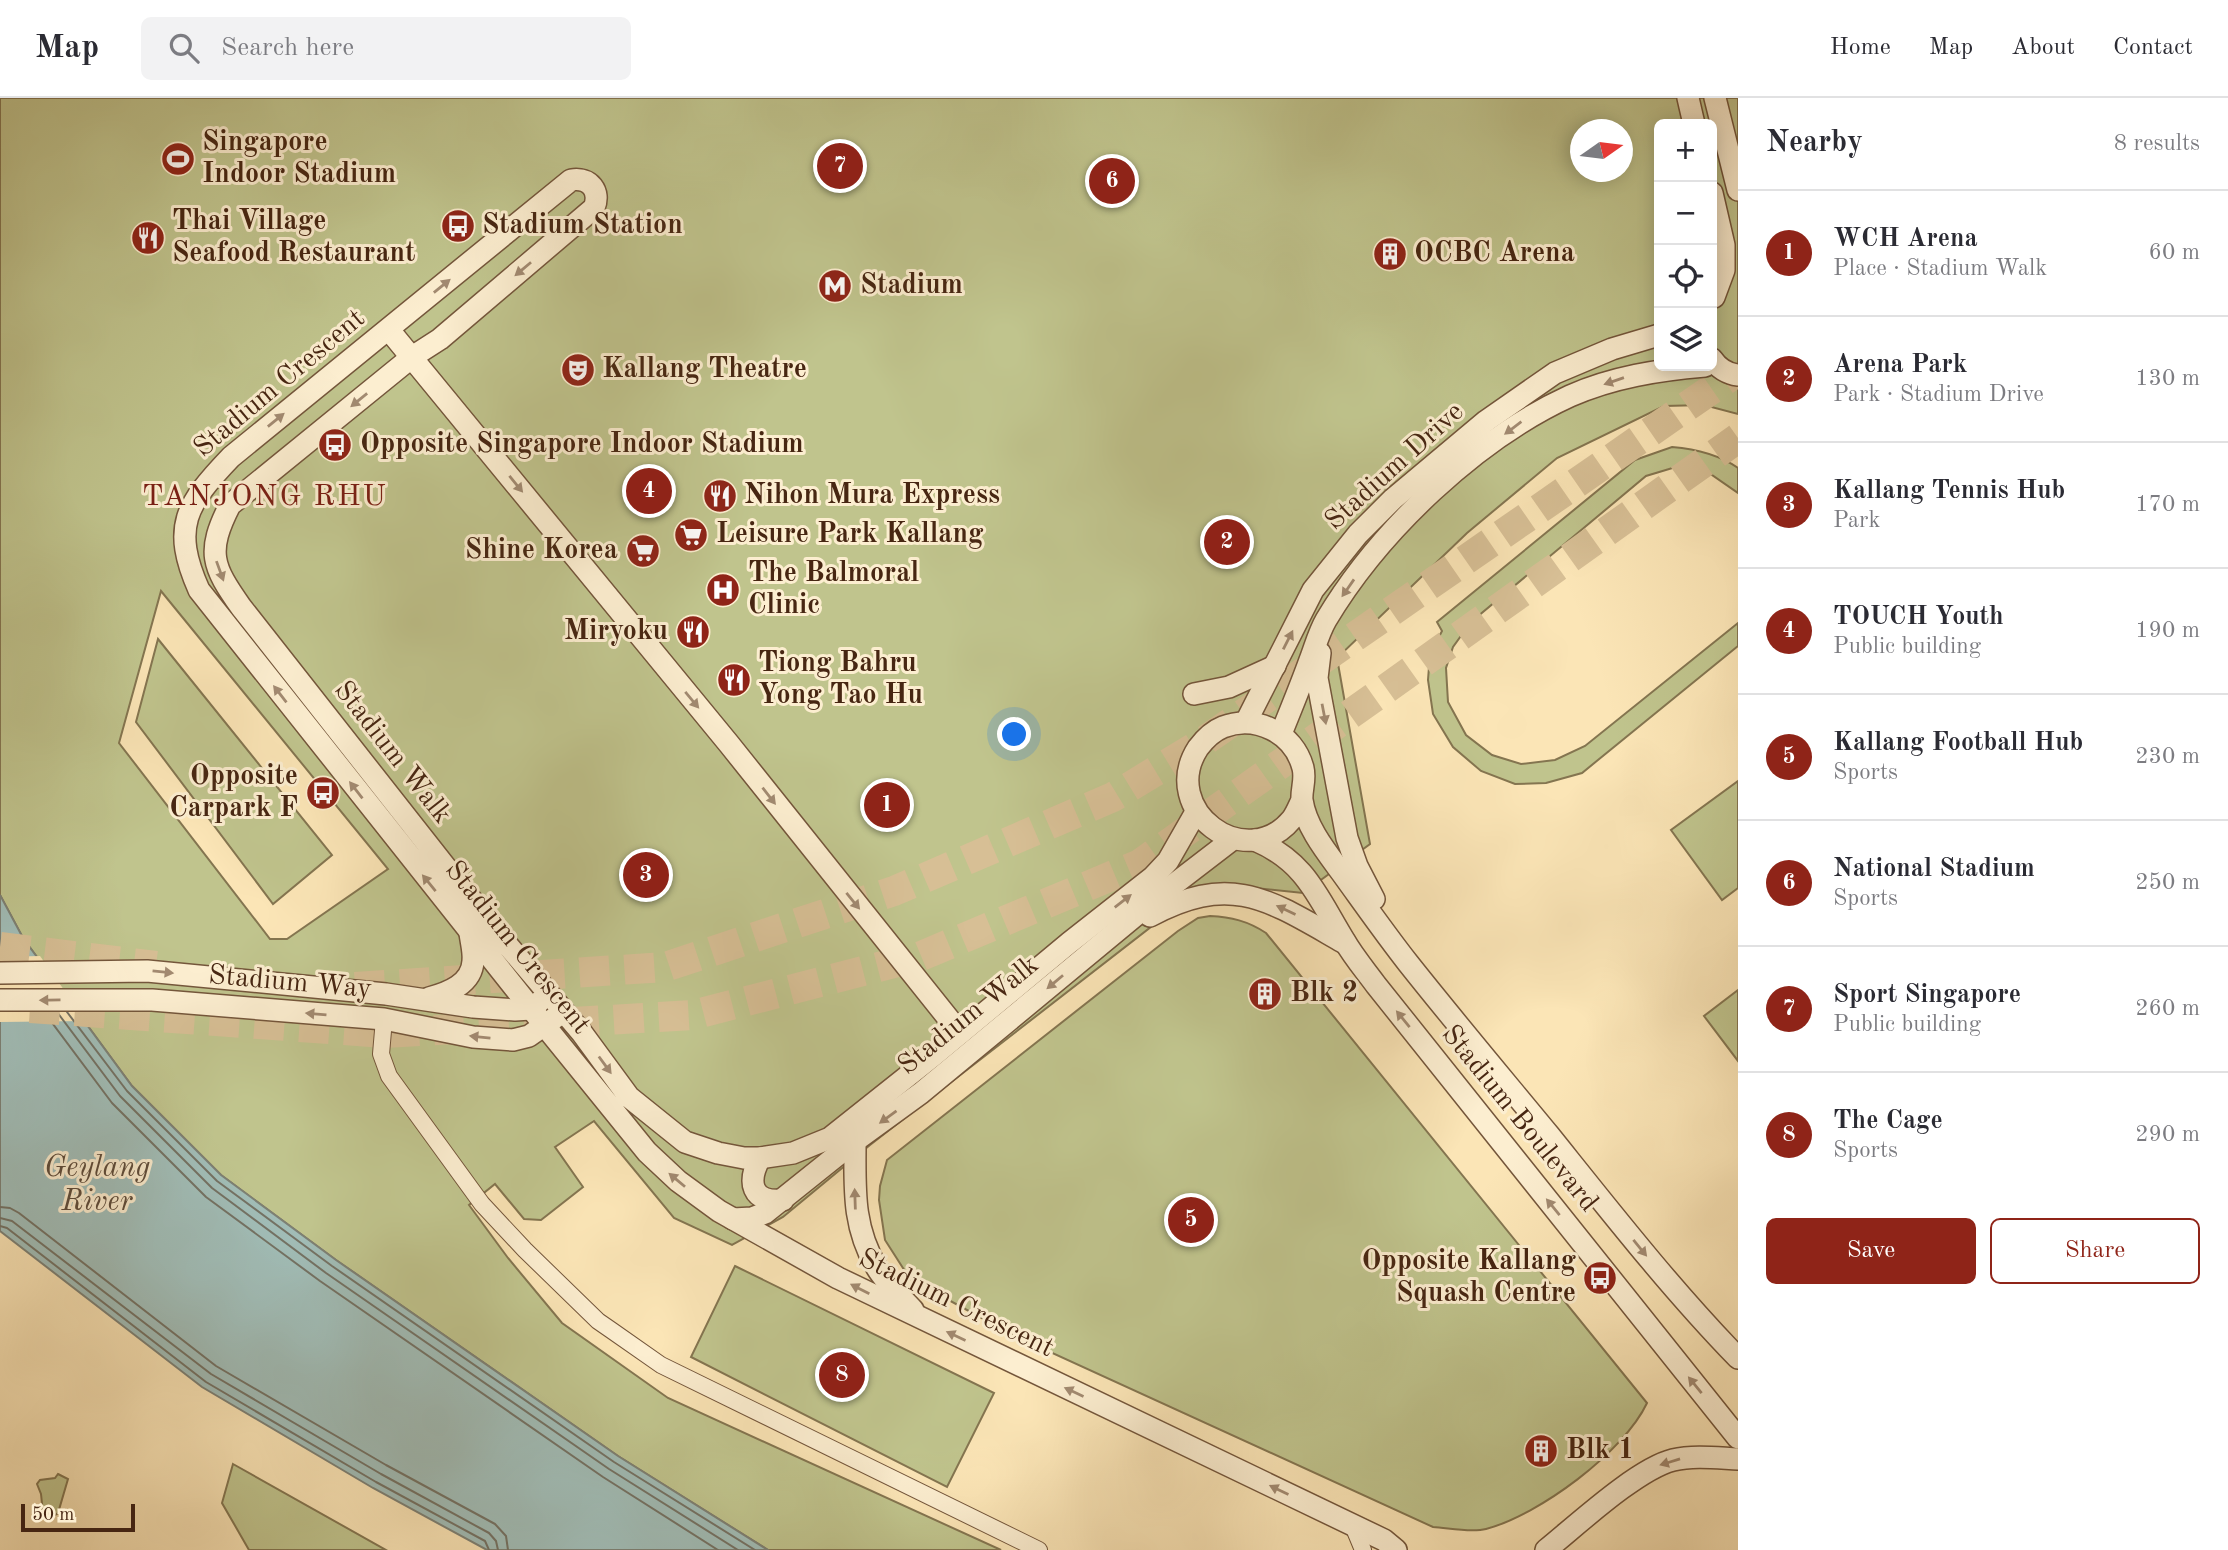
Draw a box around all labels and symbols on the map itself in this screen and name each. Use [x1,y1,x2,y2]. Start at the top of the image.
north arrow [1570,119,1633,182]
place label: Singapore Indoor Stadium [202,129,396,189]
sports icon: Singapore Indoor Stadium [159,140,197,178]
pin: 7 [817,140,863,192]
pin: 6 [1089,155,1135,207]
bus stop icon: Stadium Station [439,207,477,245]
place label: Thai Village Seafood Restaurant [172,208,415,268]
place label: Stadium Station [482,212,683,240]
restaurant icon: Thai Village Seafood Restaurant [129,219,167,257]
building icon: OCBC Arena [1371,235,1409,273]
place label: OCBC Arena [1414,240,1575,268]
one-way arrow [514,261,531,276]
metro station icon: Stadium [816,267,854,305]
place label: Stadium [860,272,963,300]
one-way arrow [432,279,450,294]
street label: Stadium Crescent [189,305,371,463]
theatre icon: Kallang Theatre [559,351,597,389]
place label: Kallang Theatre [602,356,807,384]
one-way arrow [1603,377,1624,387]
one-way arrow [350,393,368,408]
street label: Stadium Drive [1320,398,1470,536]
one-way arrow [268,413,285,428]
one-way arrow [1504,420,1522,435]
bus stop icon: Opposite Singapore Indoor Stadium [316,426,354,464]
place label: Opposite Singapore Indoor Stadium [360,431,804,459]
pin: 4 [626,465,672,517]
one-way arrow [509,475,524,493]
restaurant icon: Nihon Mura Express [701,477,739,515]
district label: TANJONG RHU [142,482,388,512]
place label: Nihon Mura Express [744,482,1000,510]
supermarket icon: Leisure Park Kallang [672,516,710,554]
pin: 2 [1204,516,1250,568]
place label: Leisure Park Kallang [716,521,984,549]
supermarket icon: Shine Korea [624,532,662,570]
place label: Shine Korea [465,537,618,565]
one-way arrow [215,560,226,581]
place label: The Balmoral Clinic [748,560,919,620]
hospital icon: The Balmoral Clinic [704,571,742,609]
one-way arrow [1341,579,1355,597]
restaurant icon: Miryoku [674,613,712,651]
place label: Miryoku [564,618,668,646]
one-way arrow [1282,630,1294,650]
place label: Tiong Bahru Yong Tao Hu [758,650,923,710]
restaurant icon: Tiong Bahru Yong Tao Hu [715,661,753,699]
street label: Stadium Walk [328,677,456,829]
one-way arrow [274,685,288,703]
one-way arrow [685,691,700,709]
one-way arrow [1319,703,1330,725]
your location [997,717,1031,751]
place label: Opposite Carpark F [169,763,298,823]
bus stop icon: Opposite Carpark F [304,774,342,812]
pin: 1 [864,779,910,831]
one-way arrow [348,782,363,800]
one-way arrow [762,787,777,805]
pin: 3 [623,849,669,901]
street label: Stadium Crescent [439,856,595,1040]
one-way arrow [422,875,437,893]
one-way arrow [846,892,861,910]
one-way arrow [1113,893,1131,908]
one-way arrow [1276,905,1296,916]
street label: Stadium Walk [893,951,1045,1081]
street label: Stadium Way [207,962,373,1004]
one-way arrow [152,967,174,978]
one-way arrow [1047,974,1064,989]
building icon: Blk 2 [1246,975,1284,1013]
place label: Blk 2 [1290,980,1358,1008]
one-way arrow [39,994,61,1006]
one-way arrow [305,1008,327,1019]
one-way arrow [1396,1010,1411,1028]
street label: Stadium Boulevard [1436,1021,1602,1217]
one-way arrow [469,1032,491,1043]
one-way arrow [598,1055,612,1074]
one-way arrow [879,1110,897,1124]
water label: Geylang River [44,1153,150,1217]
one-way arrow [668,1172,686,1188]
one-way arrow [850,1187,861,1209]
pin: 5 [1168,1194,1214,1246]
one-way arrow [1546,1199,1561,1217]
one-way arrow [1633,1239,1648,1257]
street label: Stadium Crescent [854,1245,1058,1363]
place label: Opposite Kallang Squash Centre [1362,1248,1576,1308]
bus stop icon: Opposite Kallang Squash Centre [1581,1259,1619,1297]
one-way arrow [850,1283,870,1294]
one-way arrow [946,1330,966,1341]
pin: 8 [819,1349,865,1401]
one-way arrow [1689,1376,1703,1394]
one-way arrow [1064,1386,1084,1397]
building icon: Blk 1 [1522,1432,1560,1470]
place label: Blk 1 [1566,1437,1634,1465]
one-way arrow [1659,1457,1681,1468]
one-way arrow [1269,1484,1289,1496]
scale bar [21,1501,135,1533]

